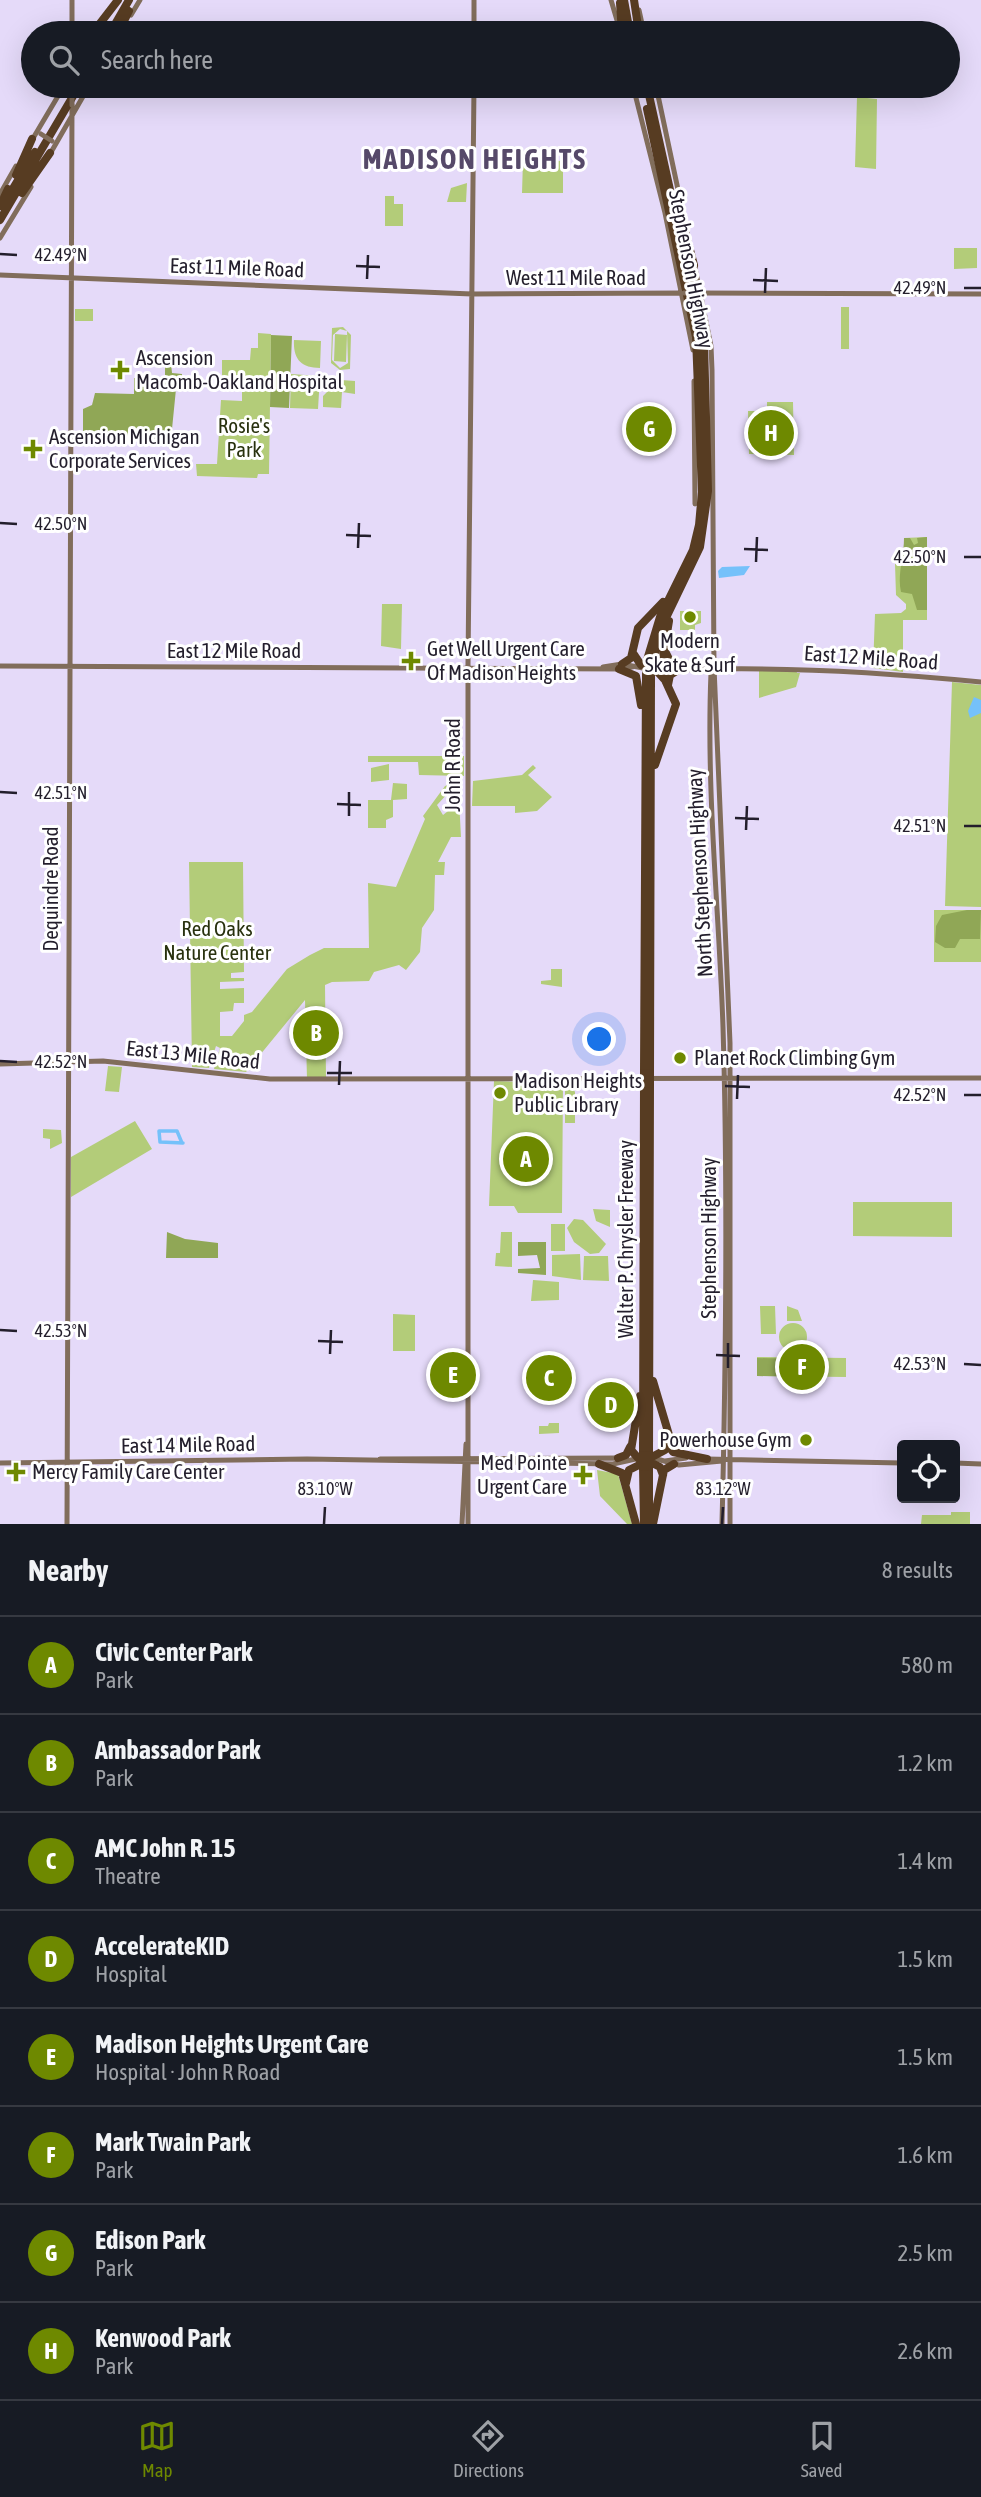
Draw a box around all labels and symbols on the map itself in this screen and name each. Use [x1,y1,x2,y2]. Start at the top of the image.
district label: MADISON HEIGHTS [363,143,587,175]
street label: Stephenson Highway [665,187,719,351]
text: 42.49°N [35,244,87,265]
street label: East 11 Mile Road [169,253,305,281]
street label: West 11 Mile Road [506,265,646,289]
text: 42.49°N [894,277,946,298]
place label: Ascension Macomb-Oakland Hospital [136,345,343,393]
marker: Ascension Macomb-Oakland Hospital [110,360,130,380]
pin: G [626,403,672,455]
pin: H [748,407,794,459]
park label: Rosie's Park [218,413,270,461]
place label: Ascension Michigan Corporate Services [49,424,200,472]
marker: Ascension Michigan Corporate Services [23,439,43,459]
text: 42.50°N [35,513,87,534]
text: 42.50°N [894,546,946,567]
marker: Modern Skate & Surf [682,609,698,625]
place label: Modern Skate & Surf [645,628,736,676]
place label: Get Well Urgent Care Of Madison Heights [427,636,585,684]
street label: East 12 Mile Road [167,638,301,662]
street label: East 12 Mile Road [803,640,939,674]
marker: Get Well Urgent Care Of Madison Heights [401,651,421,671]
street label: John R Road [440,718,464,812]
street label: North Stephenson Highway [682,768,716,978]
text: 42.51°N [35,782,87,803]
text: 42.51°N [894,815,946,836]
street label: Dequindre Road [38,827,62,951]
park label: Red Oaks Nature Center [163,916,272,964]
pin: B [293,1007,339,1059]
your location [582,1022,616,1056]
street label: East 13 Mile Road [125,1035,261,1073]
place label: Planet Rock Climbing Gym [694,1045,895,1069]
marker: Planet Rock Climbing Gym [672,1050,688,1066]
text: 42.52°N [35,1051,87,1072]
place label: Madison Heights Public Library [514,1068,642,1116]
text: 42.52°N [894,1084,946,1105]
marker: Madison Heights Public Library [492,1085,508,1101]
pin: A [503,1133,549,1185]
street label: Walter P. Chrysler Freeway [613,1139,637,1338]
street label: Stephenson Highway [696,1157,720,1319]
text: 42.53°N [35,1320,87,1341]
pin: F [779,1341,825,1393]
pin: E [430,1349,476,1401]
pin: C [526,1352,572,1404]
text: 42.53°N [894,1353,946,1374]
pin: D [588,1379,634,1431]
place label: Powerhouse Gym [659,1427,792,1451]
street label: East 14 Mile Road [121,1431,255,1457]
marker: Powerhouse Gym [798,1432,814,1448]
place label: Med Pointe Urgent Care [477,1450,567,1498]
place label: Mercy Family Care Center [32,1459,225,1483]
marker: Mercy Family Care Center [6,1462,26,1482]
marker: Med Pointe Urgent Care [573,1465,593,1485]
text: 83.10°W [297,1478,353,1499]
text: 83.12°W [695,1478,751,1499]

